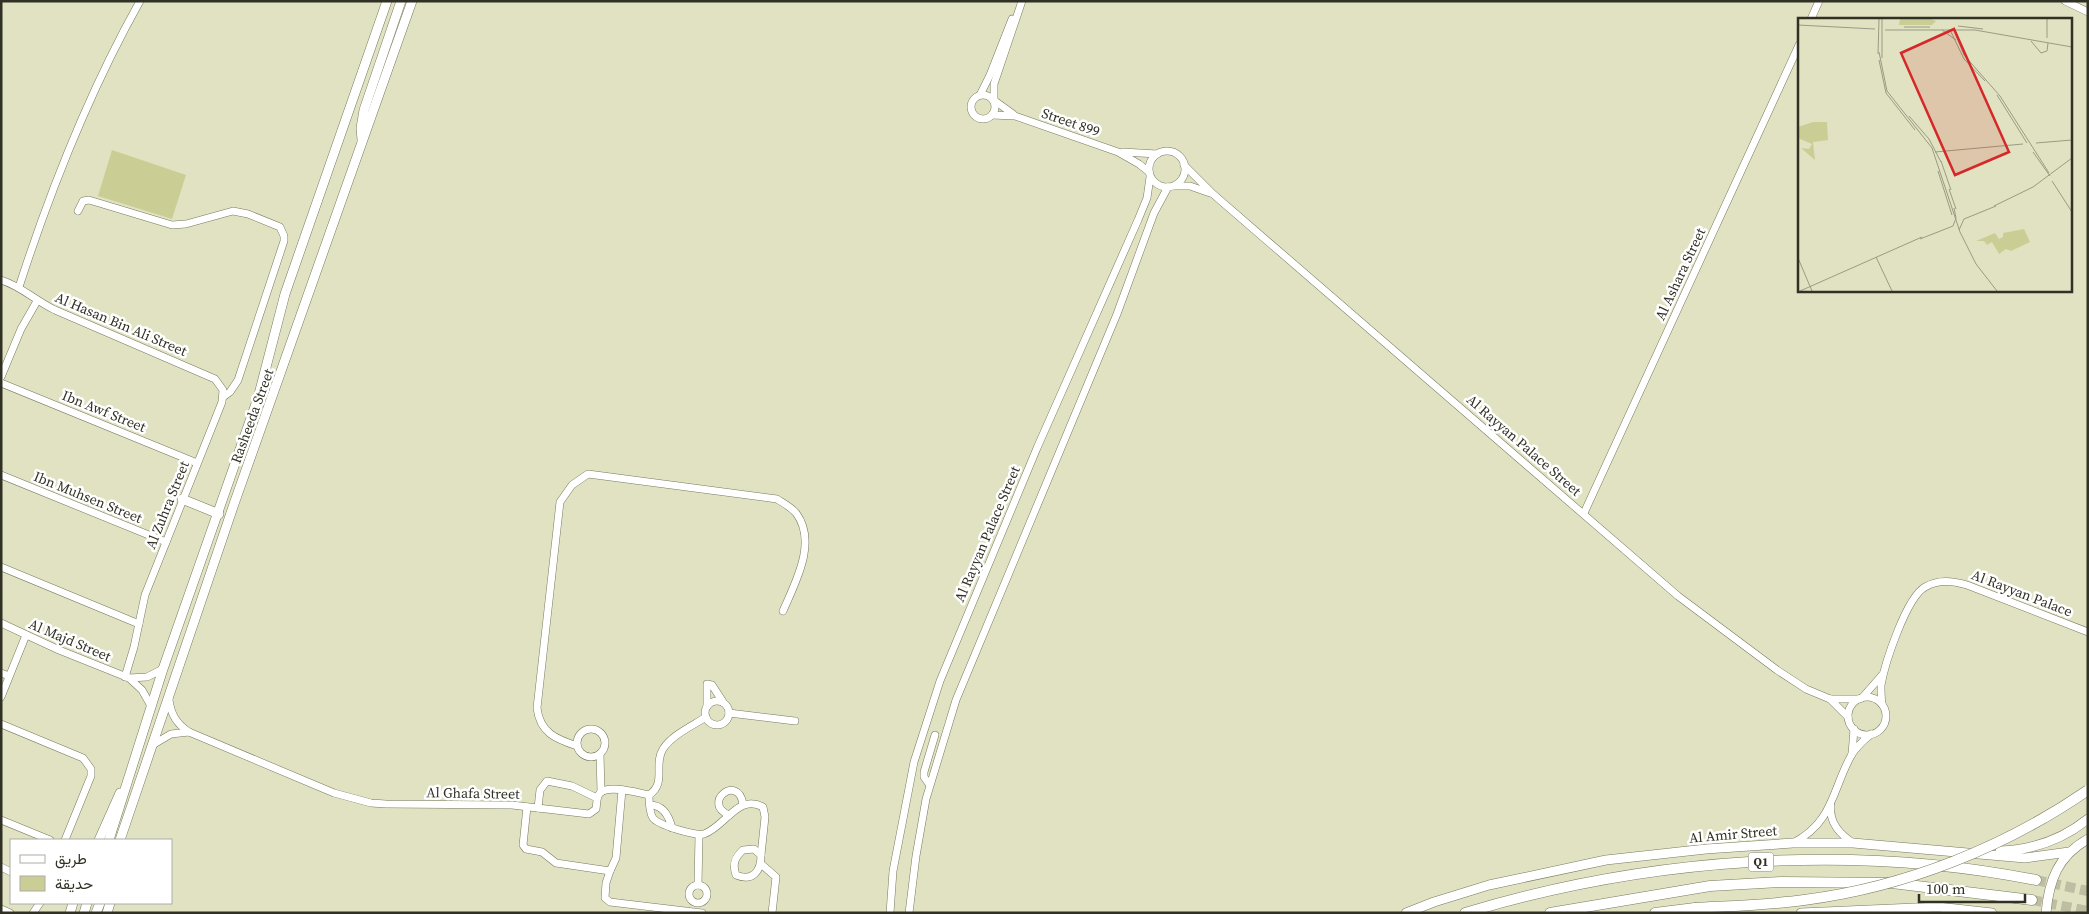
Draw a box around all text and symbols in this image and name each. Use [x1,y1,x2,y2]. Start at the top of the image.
inset map [1798,18,2072,291]
street label: Street 899 [1039,103,1103,141]
street label: Al Ashara Street [1650,224,1710,323]
street label: Al Hasan Bin Ali Street [52,287,190,361]
street label: Rasheeda Street [226,366,279,466]
street label: Ibn Awf Street [59,385,149,437]
street label: Al Rayyan Palace Street [1462,390,1586,501]
street label: Al Zuhra Street [140,458,194,552]
street label: Al Rayyan Palace Street [949,463,1025,605]
street label: Ibn Muhsen Street [31,466,146,528]
street label: Al Rayyan Palace [1969,565,2075,621]
street label: Al Majd Street [26,614,115,666]
street label: Al Ghafa Street [426,782,520,804]
street label: Al Amir Street [1688,820,1778,848]
legend [10,839,172,904]
text: طريق [55,848,87,869]
road number: Q1 [1748,852,1774,872]
scale bar [1919,872,2025,904]
text: حديقة [55,873,93,894]
text: 100 m [1926,878,1966,899]

